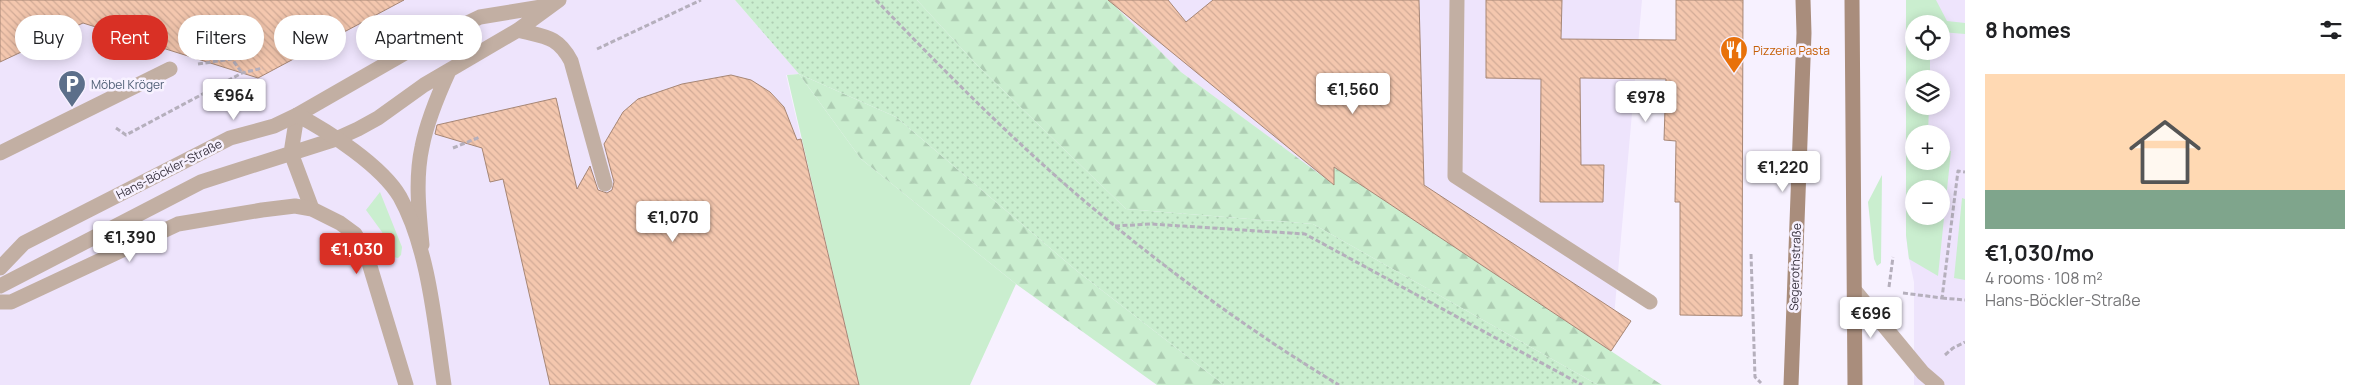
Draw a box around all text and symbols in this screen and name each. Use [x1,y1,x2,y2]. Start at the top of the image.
chip: Buy [15,15,82,60]
chip: Rent [92,15,168,60]
chip: Filters [178,15,264,60]
chip: New [274,15,346,60]
chip: Apartment [356,15,482,60]
map controls [1905,15,1950,225]
button: locate [1905,15,1950,60]
text: 8 homes [1985,16,2071,44]
icon: filters [2317,16,2345,44]
restaurant icon: Pizzeria Pasta [1719,35,1749,74]
place label: Pizzeria Pasta [1753,42,1830,59]
parking icon: Möbel Kröger [57,69,87,108]
button: layers [1905,70,1950,115]
pin: €1,560 [1312,72,1394,115]
place label: Möbel Kröger [91,76,165,93]
pin: €964 [204,78,264,121]
text: €1,560 [1327,78,1379,100]
pin: €978 [1616,80,1676,123]
text: €964 [214,84,254,106]
text: €978 [1626,86,1666,108]
icon: home [2120,107,2210,197]
button: + [1905,125,1950,170]
street label: Hans-Böckler-Straße [113,135,225,203]
pin: €1,220 [1742,150,1824,193]
text: €1,220 [1757,156,1809,178]
button: − [1905,180,1950,225]
pin: €1,070 [632,200,714,243]
text: €1,070 [647,206,699,228]
pin: €1,390 [89,220,171,263]
street label: Segerothstraße [1785,223,1805,311]
text: €1,390 [104,226,156,248]
pin: €1,030 [316,232,398,275]
text: €1,030 [331,238,383,260]
text: €1,030/mo [1985,239,2094,267]
text: 4 rooms · 108 m² [1985,267,2103,289]
text: Hans-Böckler-Straße [1985,289,2141,311]
pin: €696 [1841,296,1901,339]
text: €696 [1851,302,1891,324]

